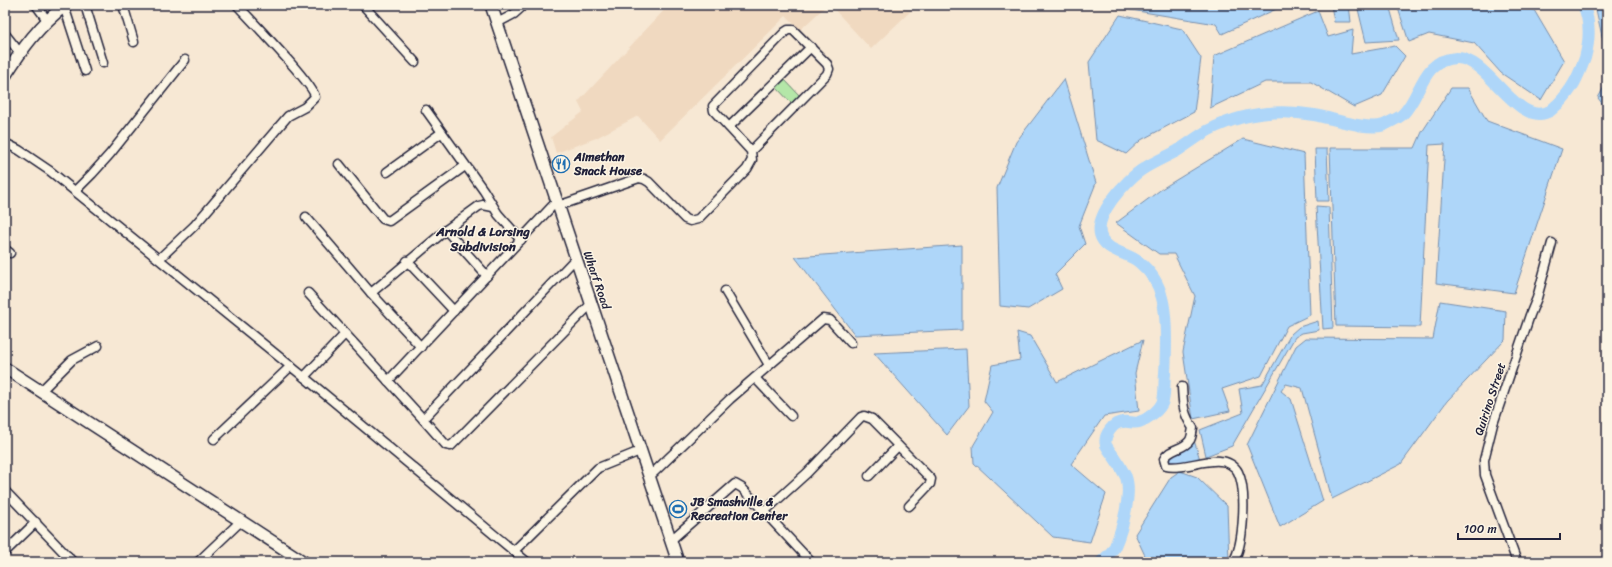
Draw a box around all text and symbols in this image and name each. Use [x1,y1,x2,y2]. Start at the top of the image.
place label: Aimethan Snack House [573,146,643,182]
restaurant icon: Aimethan Snack House [551,154,571,174]
district label: Arnold & Lorsing Subdivision [435,220,530,258]
street label: Wharf Road [577,248,618,314]
street label: Quirino Street [1468,359,1512,439]
place label: JB Smashville & Recreation Center [690,491,788,527]
sports icon: JB Smashville & Recreation Center [668,499,688,519]
scale bar [1458,515,1560,541]
text: 100 m [1464,518,1497,540]

